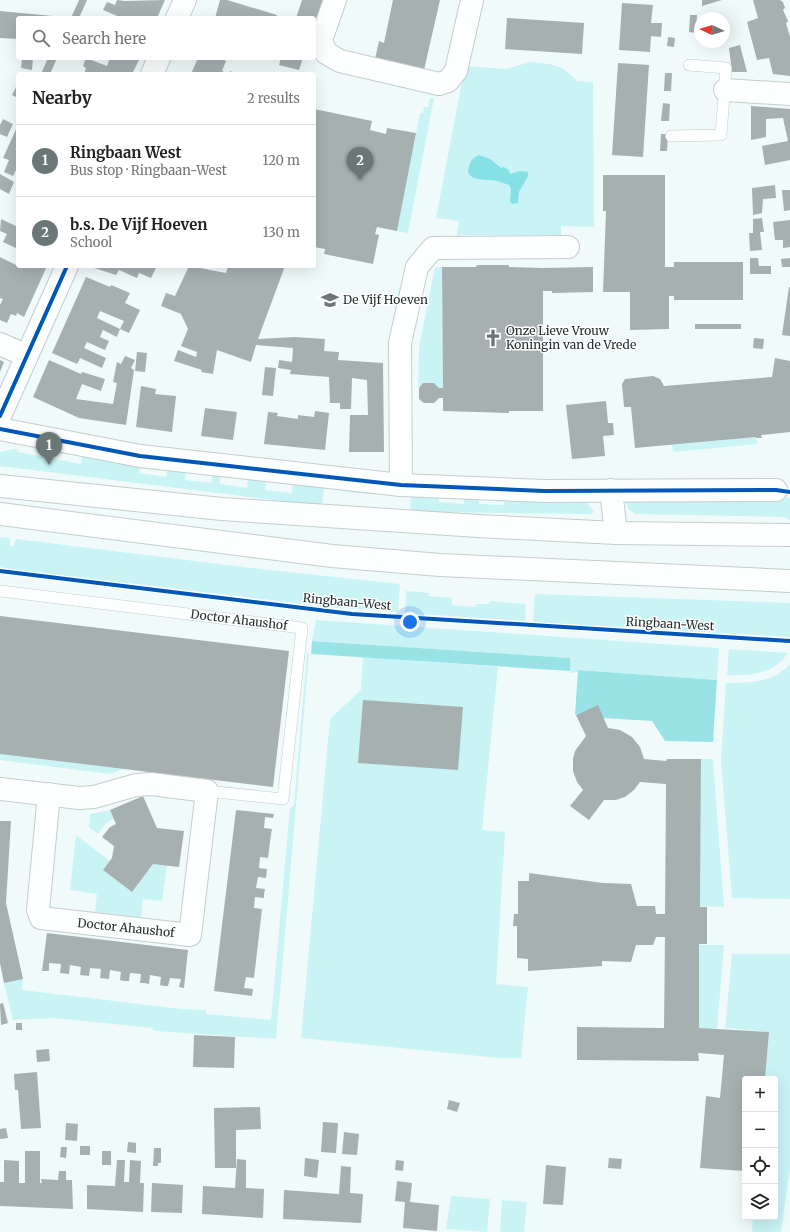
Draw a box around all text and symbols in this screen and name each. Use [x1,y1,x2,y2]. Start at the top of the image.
north arrow [694,12,730,48]
search box [16,16,316,60]
icon: search [30,27,52,49]
text: Search here [62,29,146,48]
text: Nearby [32,87,92,109]
text: 2 results [247,90,300,107]
text: Ringbaan West [70,143,182,162]
pin: 2 [347,147,373,180]
text: 1 [42,152,48,169]
text: 120 m [262,152,300,169]
text: Bus stop · Ringbaan-West [70,162,227,179]
text: b.s. De Vijf Hoeven [70,215,207,234]
text: 2 [41,224,49,241]
text: 130 m [263,224,300,241]
text: School [70,234,112,251]
school or university icon: De Vijf Hoeven [320,290,340,310]
place label: De Vijf Hoeven [343,292,428,307]
place label: Onze Lieve Vrouw Koningin van de Vrede [506,323,636,352]
church icon: Onze Lieve Vrouw Koningin van de Vrede [483,328,503,348]
pin: 1 [36,432,62,465]
street label: Ringbaan-West [302,590,392,613]
street label: Doctor Ahaushof [190,606,289,633]
your location [400,612,420,632]
street label: Ringbaan-West [625,614,715,633]
street label: Doctor Ahaushof [77,915,176,940]
map controls [742,1076,778,1220]
button: + [742,1076,778,1112]
button: − [742,1112,778,1148]
button: locate [742,1148,778,1184]
button: layers [742,1184,778,1220]

